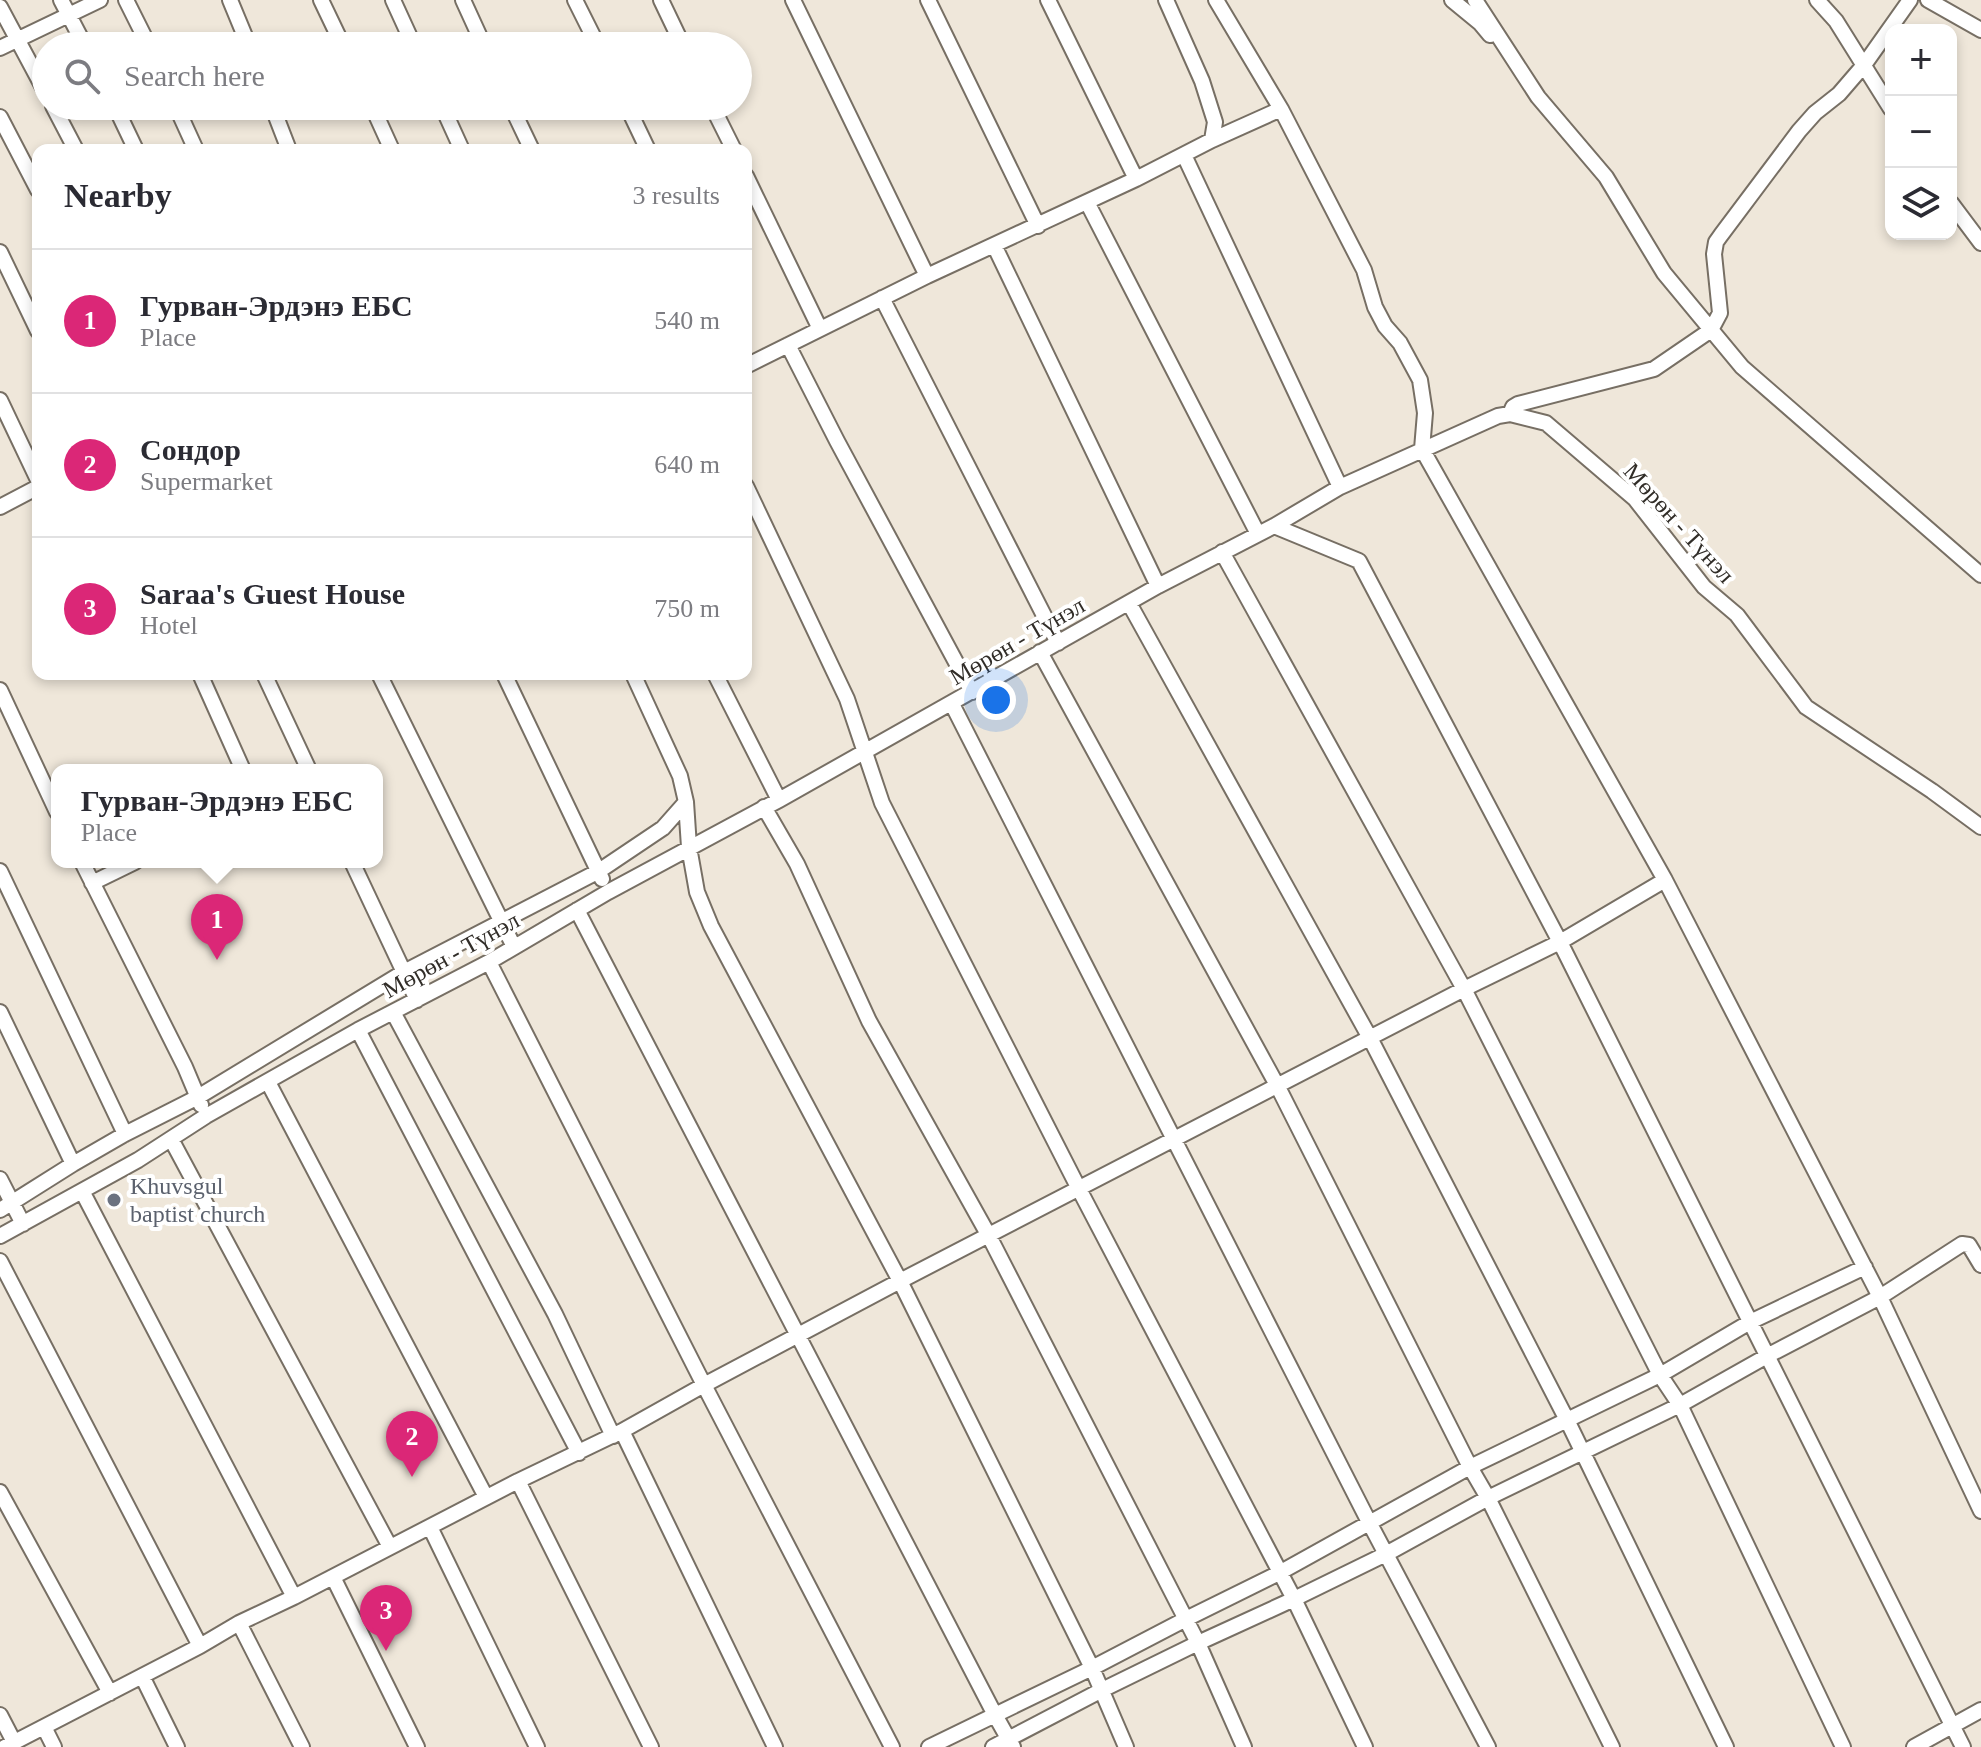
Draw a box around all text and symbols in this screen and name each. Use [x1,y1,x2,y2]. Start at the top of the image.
map controls [1885,24,1957,240]
button: + [1885,24,1957,96]
search box [32,32,752,120]
icon: search [60,54,104,98]
text: Search here [124,59,265,92]
button: − [1885,96,1957,168]
button: layers [1885,168,1957,240]
text: Nearby [64,177,172,214]
text: 3 results [633,181,720,210]
text: Гурван-Эрдэнэ ЕБС [140,289,413,322]
text: 1 [84,306,97,335]
text: 540 m [654,306,720,335]
text: Place [140,323,196,352]
text: Сондор [140,433,241,466]
text: 2 [84,450,97,479]
text: 640 m [654,450,720,479]
street label: Мөрөн - Түнэл [1619,458,1739,588]
text: Supermarket [140,467,273,496]
text: Saraa's Guest House [140,577,405,610]
street label: Мөрөн - Түнэл [945,592,1089,690]
text: 3 [84,594,97,623]
text: 750 m [654,594,720,623]
text: Hotel [140,611,198,640]
your location [976,680,1016,720]
popup [51,764,383,868]
text: Гурван-Эрдэнэ ЕБС [81,784,353,817]
text: Place [81,818,137,847]
pin: 1 [191,894,243,960]
street label: Мөрөн - Түнэл [378,907,524,1003]
place label: Khuvsgul baptist church [130,1173,265,1227]
marker: Khuvsgul baptist church [105,1191,123,1209]
pin: 2 [386,1411,438,1477]
pin: 3 [360,1585,412,1651]

